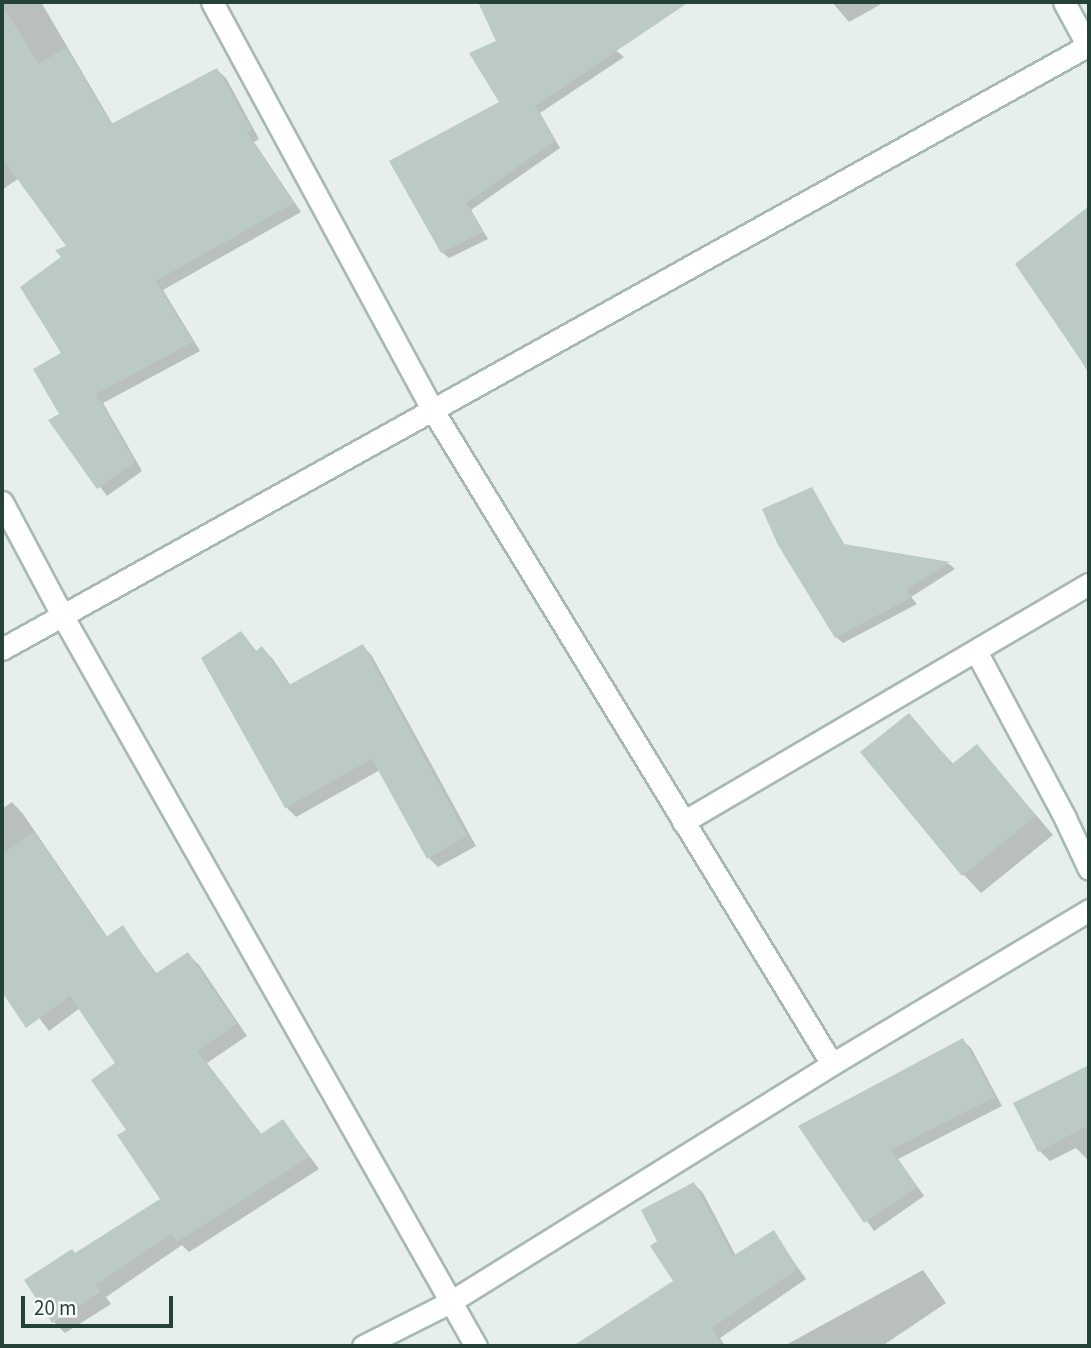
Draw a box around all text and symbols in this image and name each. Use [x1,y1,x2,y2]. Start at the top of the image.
scale bar [24,1282,177,1326]
text: 20 m [34,1293,76,1323]

